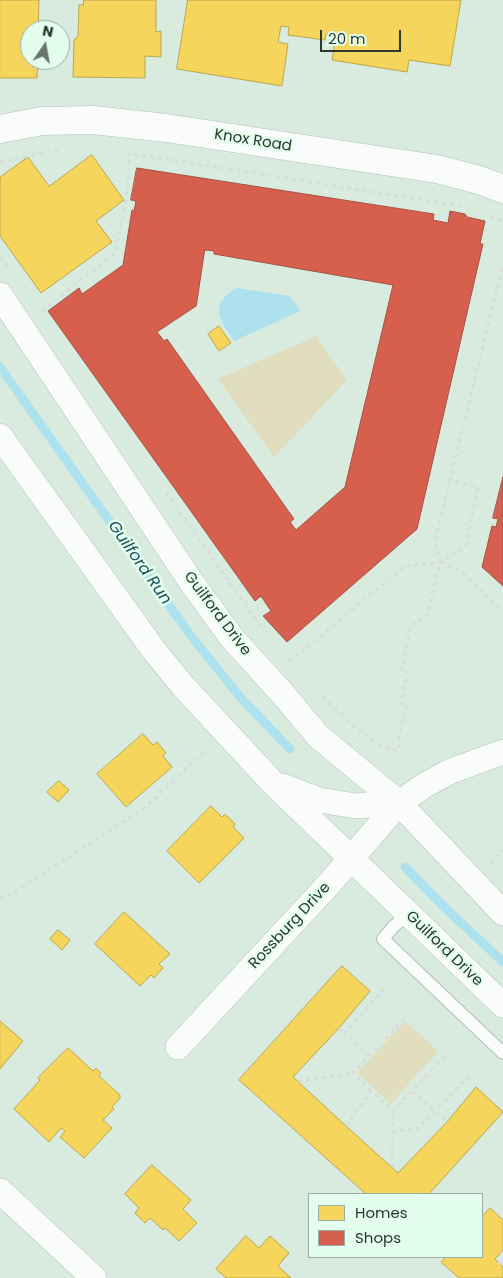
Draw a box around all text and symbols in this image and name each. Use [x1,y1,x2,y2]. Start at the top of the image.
north arrow [20,20,70,70]
text: N [41,20,55,42]
scale bar [323,20,404,52]
text: 20 m [328,28,366,49]
street label: Knox Road [213,126,293,156]
water label: Guilford Run [103,517,175,609]
street label: Guilford Drive [180,568,254,660]
street label: Rossburg Drive [245,879,335,973]
street label: Guilford Drive [402,908,486,990]
legend [308,1193,483,1258]
text: Homes [355,1202,408,1223]
text: Shops [355,1227,401,1248]

